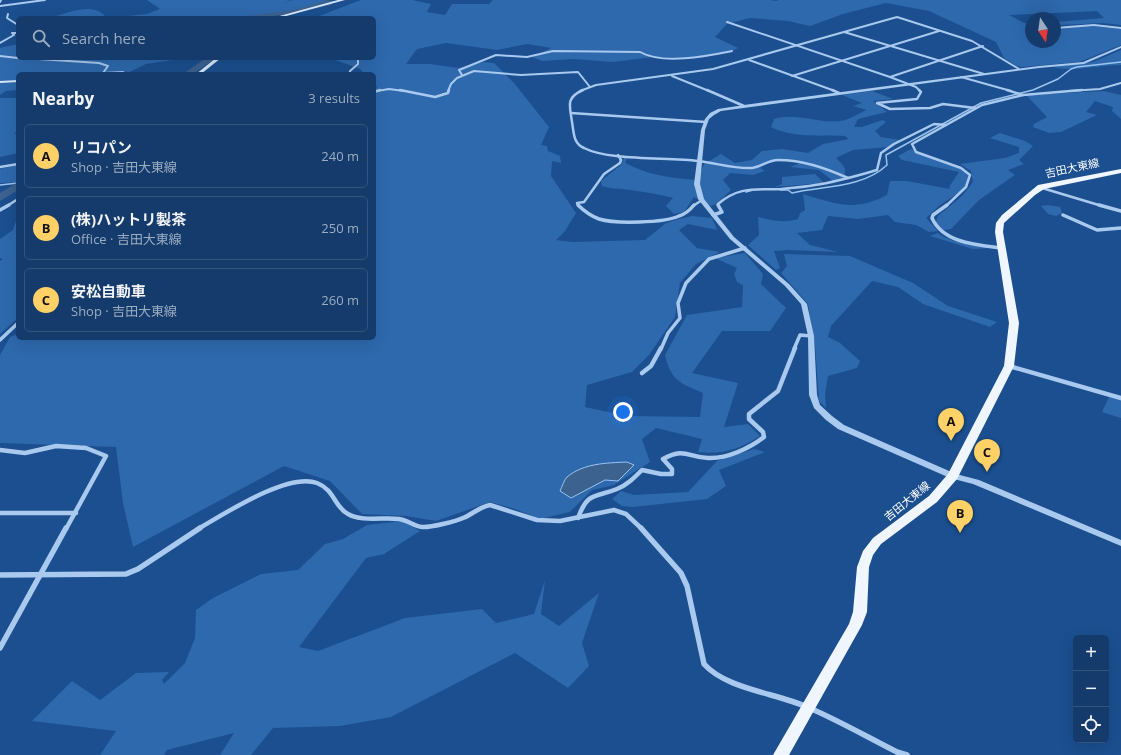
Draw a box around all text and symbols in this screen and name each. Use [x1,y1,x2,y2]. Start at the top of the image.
north arrow [1025,12,1061,48]
search box [16,16,376,60]
icon: search [30,27,52,49]
text: Search here [62,28,146,48]
text: Nearby [32,87,94,110]
text: 3 results [308,89,360,107]
text: リコパン [71,137,132,157]
text: A [42,147,50,165]
text: 240 m [321,147,359,165]
street label: 吉田大東線 [1043,154,1100,181]
text: Shop · 吉田大東線 [71,158,177,176]
text: (株)ハットリ製茶 [71,209,186,229]
text: B [42,219,50,237]
text: 250 m [321,219,359,237]
text: Office · 吉田大東線 [71,230,182,248]
text: 安松自動車 [71,281,146,301]
text: C [42,291,50,309]
text: 260 m [321,291,359,309]
text: Shop · 吉田大東線 [71,302,177,320]
your location [613,402,633,422]
pin: A [938,408,964,441]
pin: C [974,439,1000,472]
street label: 吉田大東線 [881,477,933,524]
pin: B [947,500,973,533]
map controls [1073,635,1109,743]
button: + [1073,635,1109,671]
button: − [1073,671,1109,707]
button: locate [1073,707,1109,743]

